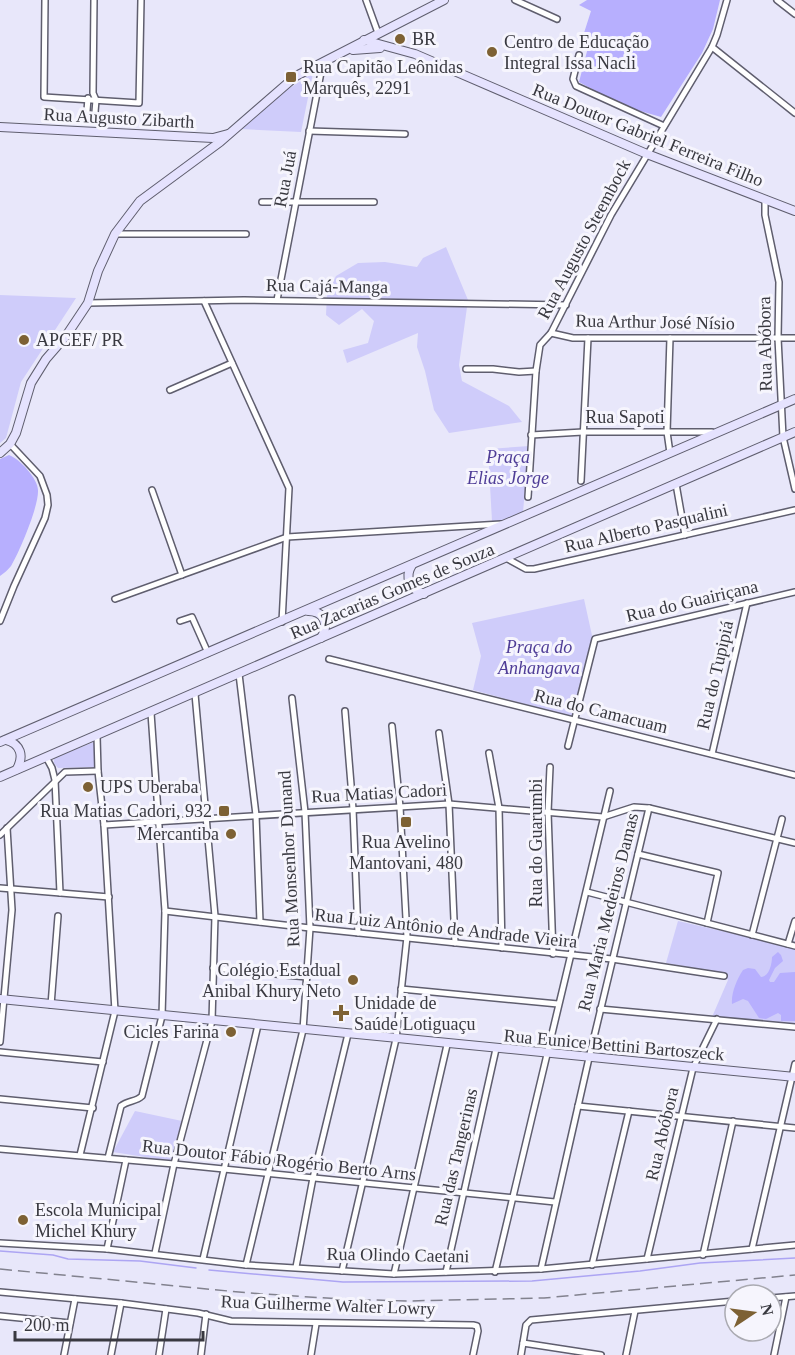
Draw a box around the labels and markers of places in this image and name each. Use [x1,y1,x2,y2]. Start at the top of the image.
place label: BR [412,29,436,49]
marker: BR [393,32,407,46]
place label: Centro de Educação Integral Issa Nacli [504,32,649,73]
marker: Centro de Educação Integral Issa Nacli [485,45,499,59]
place label: Rua Capitão Leônidas Marquês, 2291 [303,57,463,98]
marker: Rua Capitão Leônidas Marquês, 2291 [284,70,298,84]
place label: APCEF/ PR [36,330,124,350]
marker: APCEF/ PR [17,333,31,347]
place label: UPS Uberaba [100,777,198,797]
marker: UPS Uberaba [81,780,95,794]
place label: Rua Matias Cadori, 932 [40,801,212,821]
marker: Rua Matias Cadori, 932 [217,804,231,818]
marker: Rua Avelino Mantovani, 480 [399,815,413,829]
place label: Mercantiba [137,824,219,844]
marker: Mercantiba [224,827,238,841]
place label: Rua Avelino Mantovani, 480 [349,832,463,873]
place label: Colégio Estadual Anibal Khury Neto [202,960,341,1001]
marker: Colégio Estadual Anibal Khury Neto [346,973,360,987]
place label: Unidade de Saúde Lotiguaçu [354,993,475,1034]
marker: Unidade de Saúde Lotiguaçu [332,1004,350,1022]
place label: Cicles Farina [124,1022,219,1042]
marker: Cicles Farina [224,1025,238,1039]
place label: Escola Municipal Michel Khury [35,1200,161,1241]
marker: Escola Municipal Michel Khury [16,1213,30,1227]

